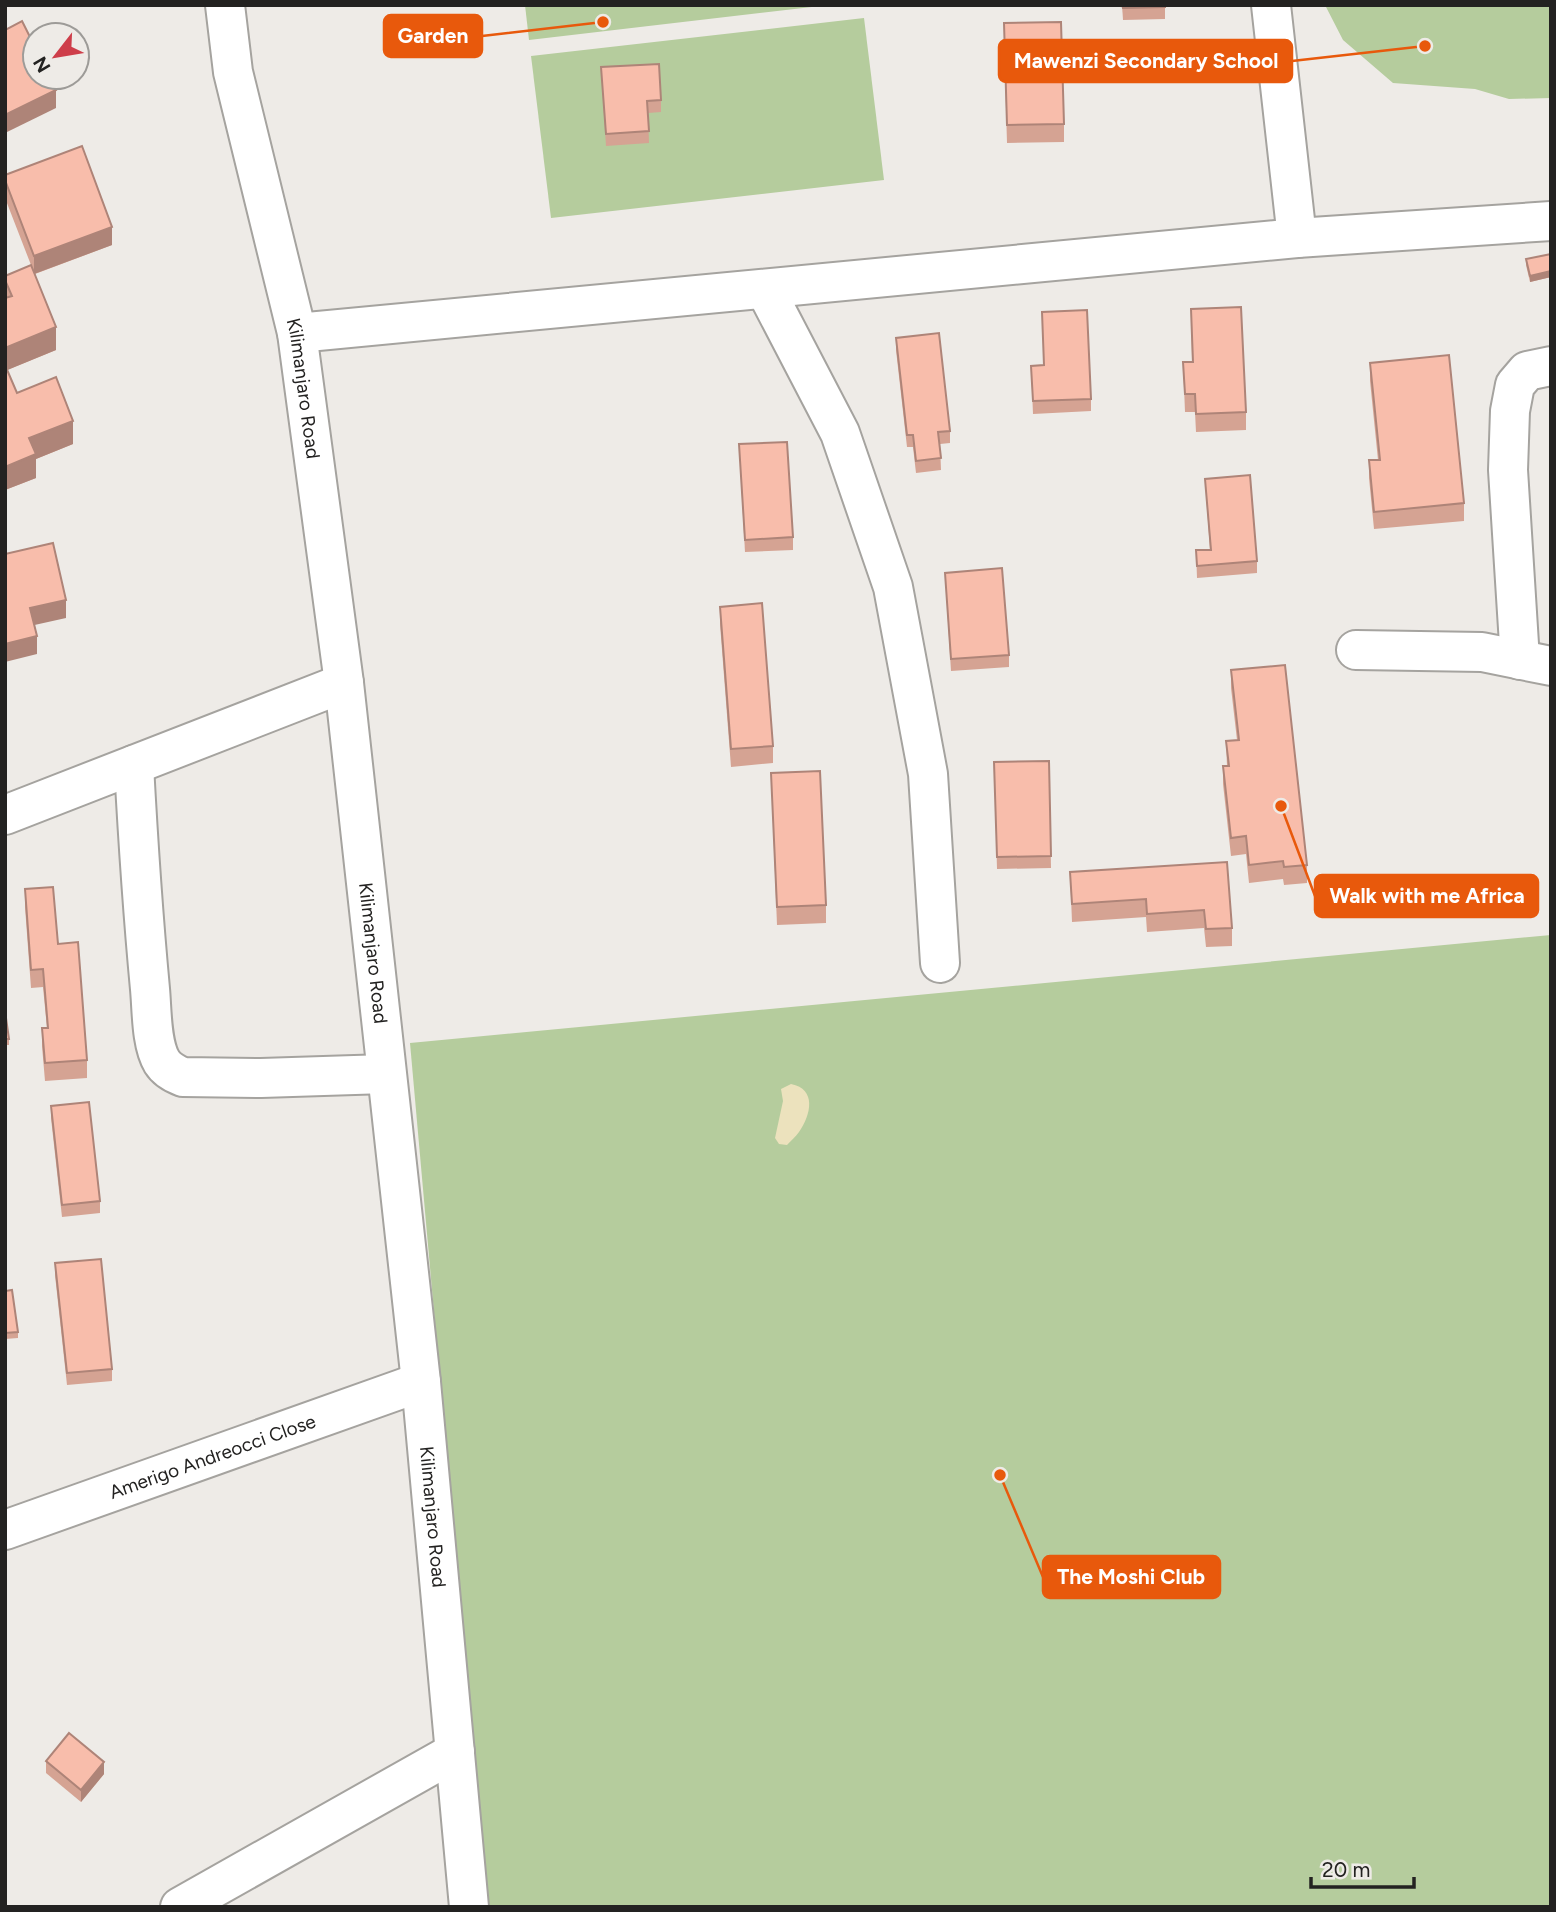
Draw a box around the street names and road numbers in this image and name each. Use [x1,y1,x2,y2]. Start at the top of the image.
street label: Kilimanjaro Road [282,316,325,460]
street label: Kilimanjaro Road [355,881,393,1025]
street label: Amerigo Andreocci Close [106,1409,319,1504]
street label: Kilimanjaro Road [415,1445,451,1589]

